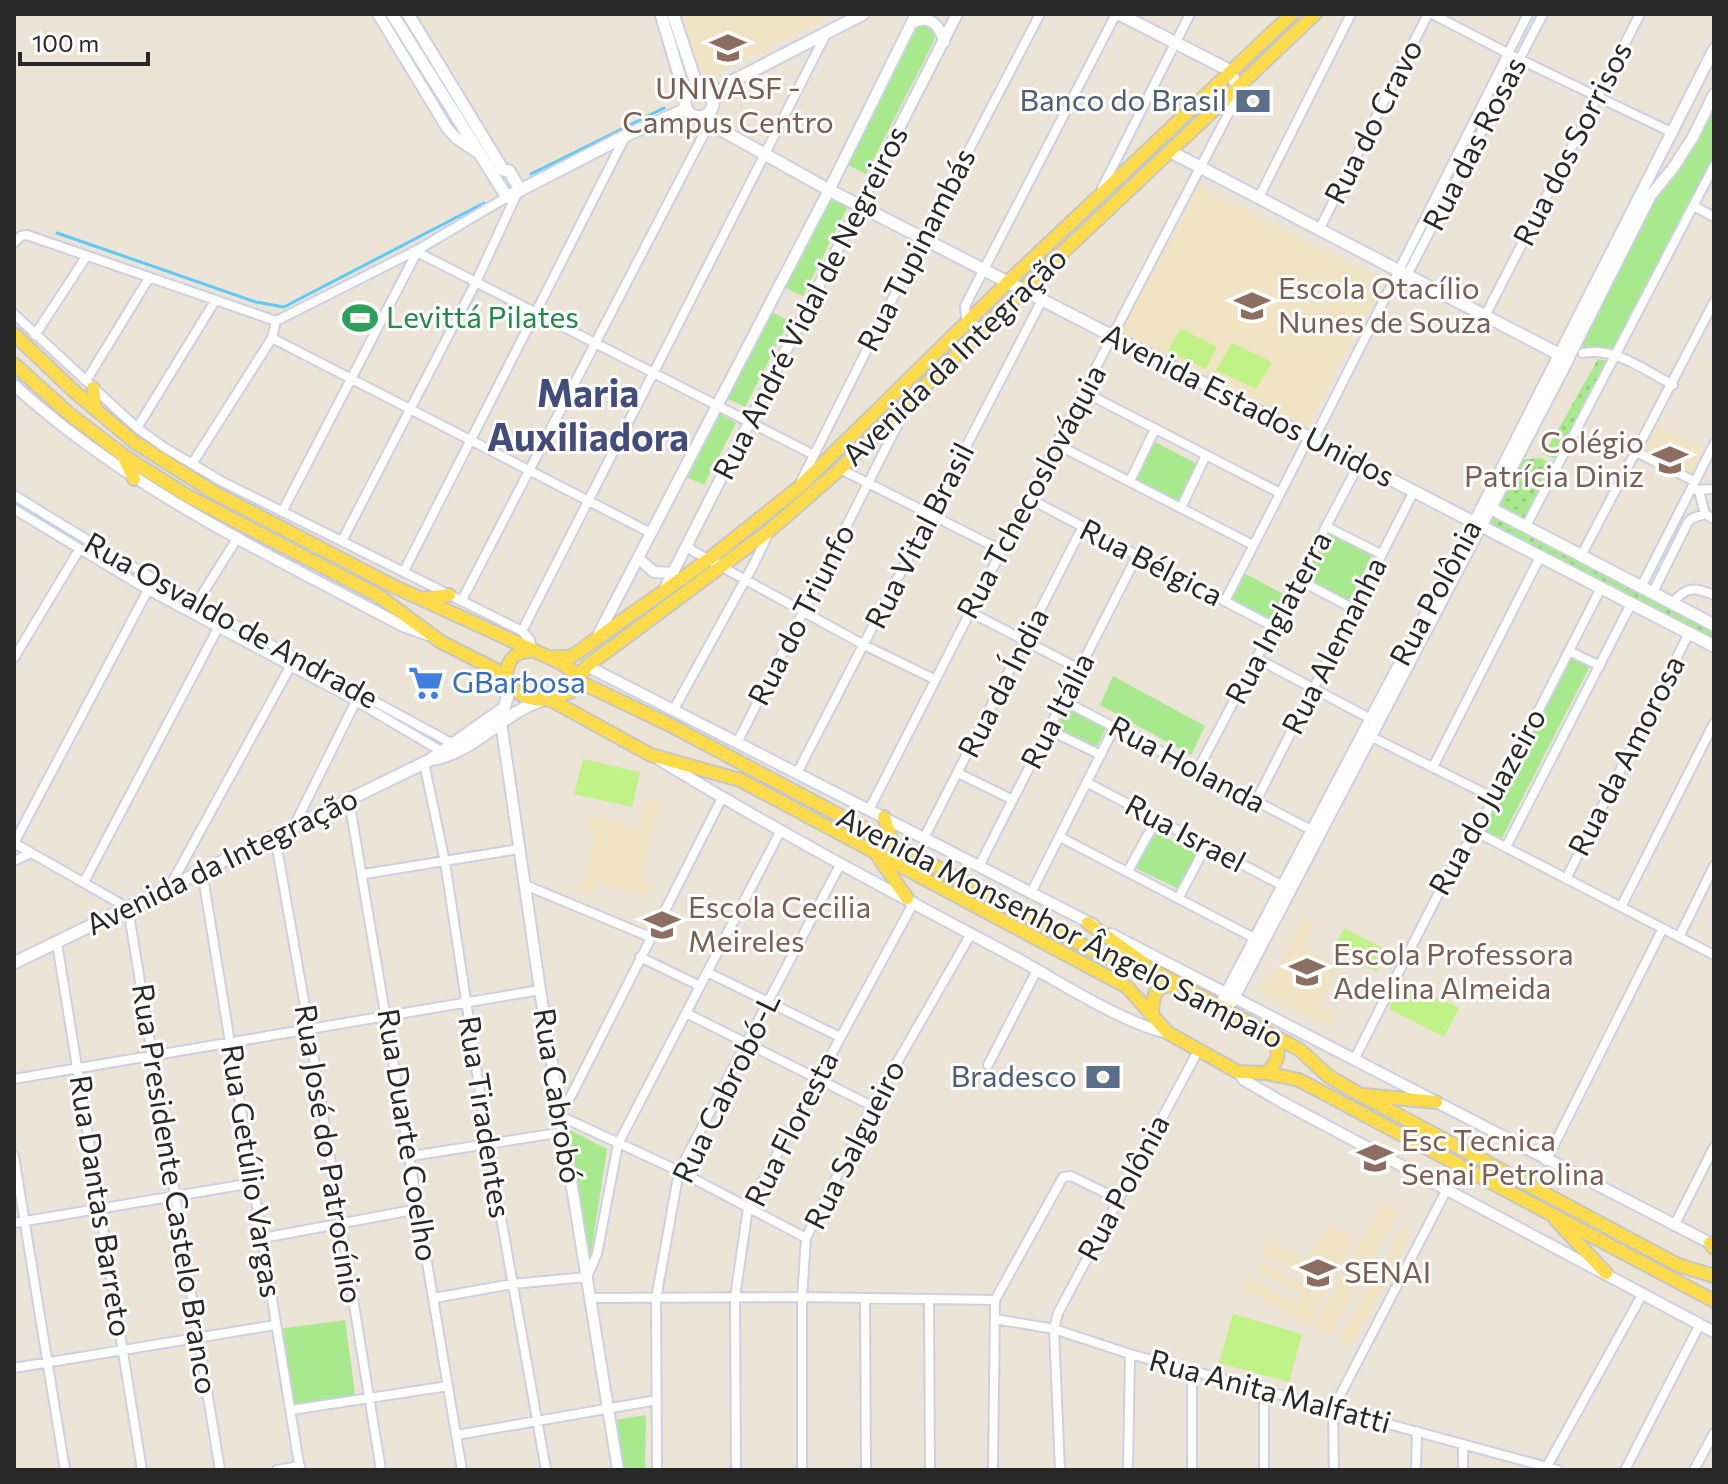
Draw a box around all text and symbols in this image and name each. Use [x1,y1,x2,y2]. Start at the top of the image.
scale bar [20,16,148,66]
text: 100 m [32,28,99,57]
school or university icon: UNIVASF - Campus Centro [709,29,747,67]
street label: Rua do Cravo [1315,32,1429,209]
street label: Rua dos Sorrisos [1503,34,1638,251]
street label: Rua das Rosas [1413,50,1532,236]
place label: UNIVASF - Campus Centro [622,68,834,139]
place label: Banco do Brasil [1020,80,1227,117]
bank icon: Banco do Brasil [1234,82,1272,120]
street label: Rua André Vidal de Negreiros [703,119,914,485]
street label: Rua Tupinambás [848,141,982,357]
street label: Avenida da Integração [833,238,1073,472]
place label: Escola Otacílio Nunes de Souza [1278,268,1492,339]
school or university icon: Escola Otacílio Nunes de Souza [1233,287,1271,325]
place label: Levittá Pilates [386,297,579,334]
sports icon: Levittá Pilates [341,299,379,337]
street label: Avenida Estados Unidos [1097,314,1401,494]
street label: Rua Tchecoslováquia [947,357,1112,624]
district label: Maria Auxiliadora [487,368,689,459]
place label: Colégio Patrícia Diniz [1464,422,1644,493]
street label: Rua Vital Brasil [855,436,980,634]
school or university icon: Colégio Patrícia Diniz [1651,441,1689,479]
street label: Rua Bélgica [1074,509,1230,613]
street label: Rua Polônia [1380,512,1488,671]
street label: Rua do Triunfo [738,517,861,711]
street label: Rua Osvaldo de Andrade [79,523,386,715]
street label: Rua Inglaterra [1216,524,1338,710]
street label: Rua Alemanha [1272,550,1393,740]
street label: Rua da Índia [948,601,1055,763]
street label: Rua Itália [1011,646,1101,774]
street label: Rua da Amorosa [1558,648,1691,861]
place label: GBarbosa [452,662,586,699]
supermarket icon: GBarbosa [407,664,445,702]
street label: Rua do Juazeiro [1419,701,1552,901]
street label: Rua Holanda [1104,706,1273,820]
street label: Avenida da Integração [79,778,363,942]
street label: Rua Israel [1120,785,1253,879]
street label: Avenida Monsenhor Ângelo Sampaio [831,797,1291,1055]
place label: Escola Cecilia Meireles [688,887,871,958]
school or university icon: Escola Cecilia Meireles [643,906,681,944]
place label: Escola Professora Adelina Almeida [1333,934,1574,1005]
school or university icon: Escola Professora Adelina Almeida [1288,953,1326,991]
street label: Rua Presidente Castelo Branco [126,981,227,1397]
street label: Rua Cabrobó-L [663,986,787,1188]
street label: Rua José do Patrocínio [289,1001,372,1306]
street label: Rua Cabrobó [527,1005,592,1186]
street label: Rua Duarte Coelho [371,1006,448,1264]
street label: Rua Tiradentes [452,1013,521,1220]
street label: Rua Getúlio Vargas [215,1041,292,1300]
street label: Rua Floresta [735,1044,845,1212]
street label: Rua Salgueiro [794,1053,911,1235]
place label: Bradesco [951,1056,1077,1093]
bank icon: Bradesco [1084,1058,1122,1096]
street label: Rua Dantas Barreto [63,1072,141,1339]
street label: Rua Polônia [1068,1107,1176,1266]
place label: Esc Tecnica Senai Petrolina [1401,1120,1605,1191]
school or university icon: Esc Tecnica Senai Petrolina [1356,1139,1394,1177]
place label: SENAI [1344,1252,1431,1289]
school or university icon: SENAI [1299,1254,1337,1292]
street label: Rua Anita Malfatti [1146,1340,1396,1440]

